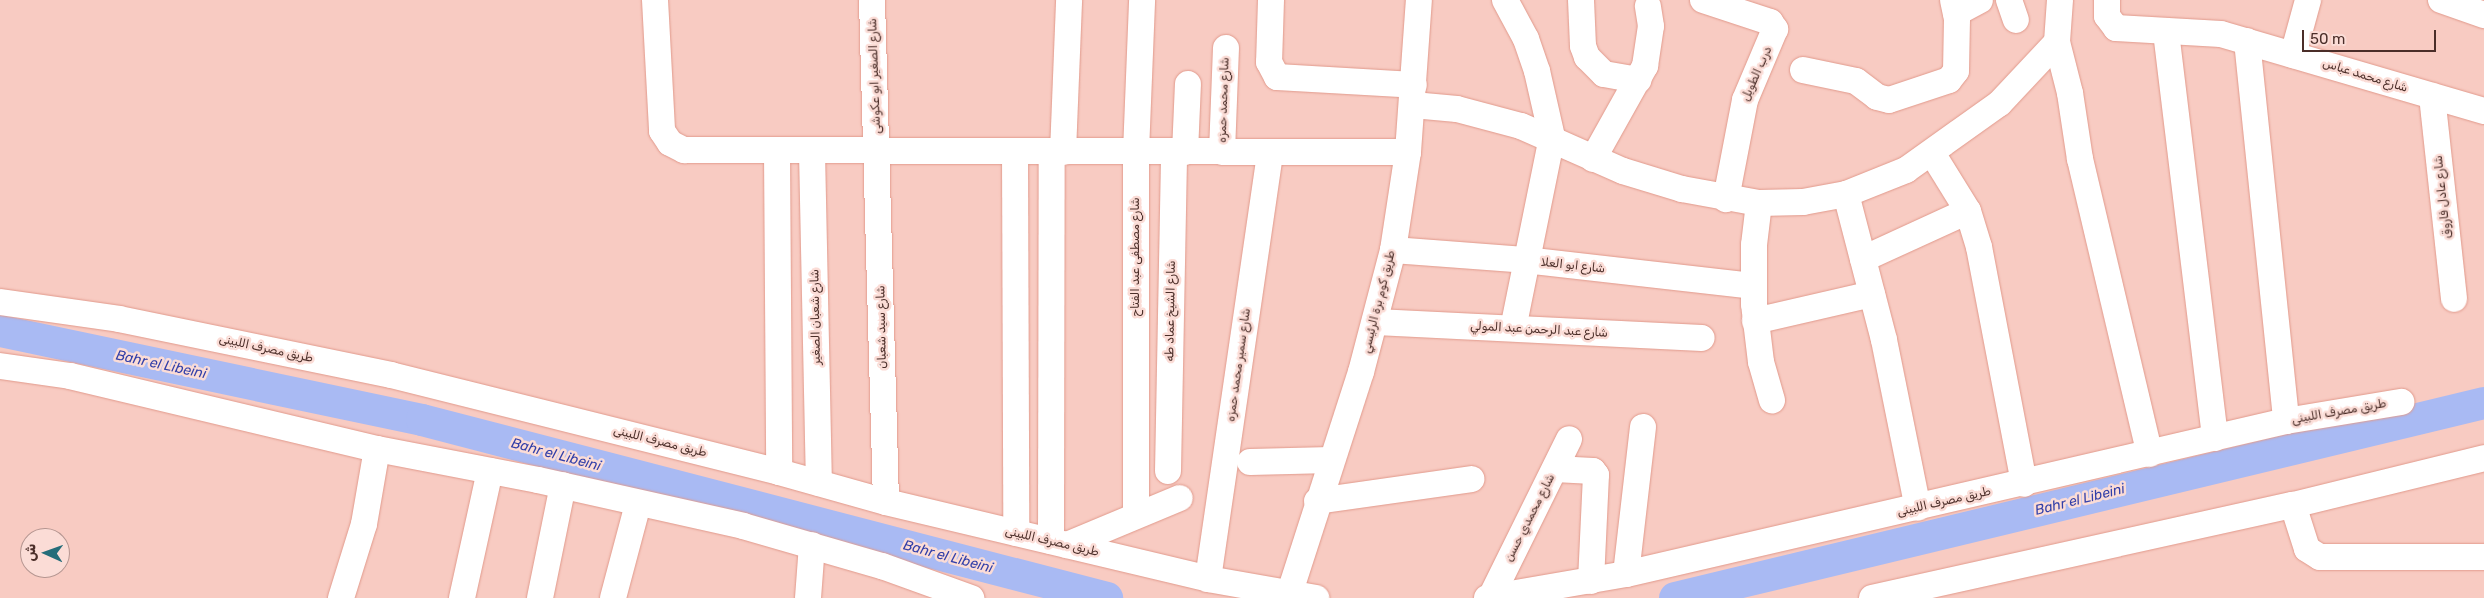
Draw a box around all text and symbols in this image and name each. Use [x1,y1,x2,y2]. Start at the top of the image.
street label: شارع الصغير ابو عكوشى [866,18,884,134]
scale bar [2304,20,2438,52]
text: 50 m [2310,30,2345,48]
street label: درب الطويل [1739,44,1775,104]
street label: شارع محمد عباس [2321,56,2409,96]
street label: شارع محمد حمزه [1215,57,1233,143]
street label: شارع عادل فاروق [2431,155,2455,239]
street label: شارع مصطفى عبد الفتاح [1129,197,1143,317]
street label: طريق كوم برة الرئيسي [1359,249,1399,355]
street label: شارع ابو العلا [1540,255,1606,277]
street label: شارع الشيخ عماد طه [1163,260,1179,362]
street label: شارع شعبان الصغير [808,269,824,365]
street label: شارع سيد شعبان [874,285,890,369]
street label: شارع سمير محمد حمزه [1224,307,1254,423]
street label: شارع عبد الرحمن عبد المولي [1470,319,1608,341]
street label: طريق مصرف اللبينى [218,332,314,366]
water label: Bahr el Libeini [114,347,208,383]
street label: طريق مصرف اللبينى [2291,397,2387,427]
street label: طريق مصرف اللبينى [612,423,708,461]
water label: Bahr el Libeini [509,435,603,475]
street label: شارع محمدي حسن [1502,472,1558,564]
water label: Bahr el Libeini [2033,481,2127,519]
street label: طريق مصرف اللبينى [1896,484,1992,520]
street label: طريق مصرف اللبينى [1004,524,1100,560]
north arrow [20,528,70,578]
water label: Bahr el Libeini [901,537,995,577]
text: ش [22,543,39,562]

